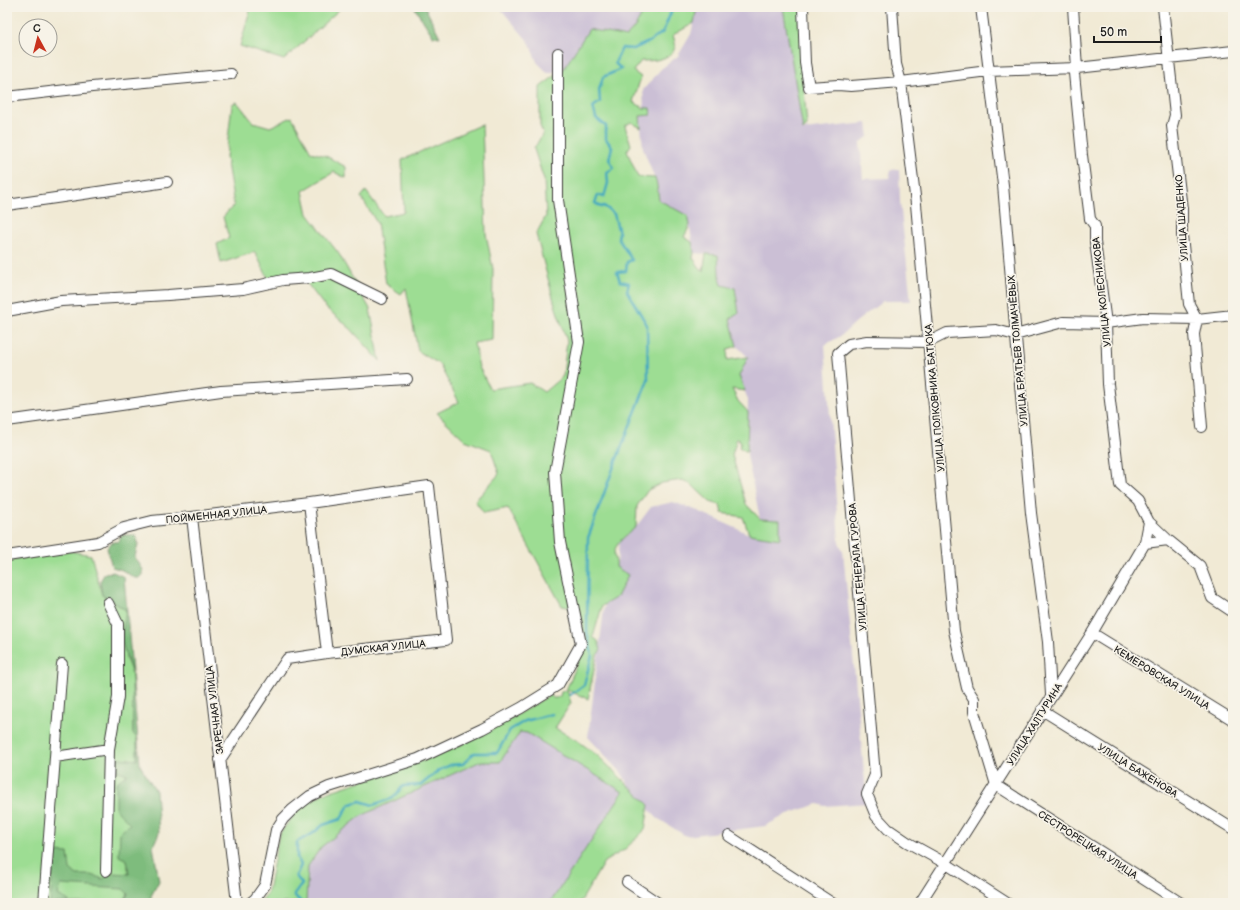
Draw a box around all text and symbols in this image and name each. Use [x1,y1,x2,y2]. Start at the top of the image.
north arrow [18,18,58,58]
scale bar [1094,18,1161,44]
text: С [32,22,42,35]
text: 50 m [1100,25,1127,40]
street label: УЛИЦА ШАДЕНКО [1173,174,1191,262]
street label: УЛИЦА КОЛЕСНИКОВА [1090,235,1114,347]
street label: УЛИЦА БРАТЬЕВ ТОЛМАЧЁВЫХ [1005,275,1031,427]
street label: УЛИЦА ПОЛКОВНИКА БАТЮКА [922,322,947,472]
street label: УЛИЦА ГЕНЕРАЛА ГУРОВА [846,502,870,631]
street label: ПОЙМЕННАЯ УЛИЦА [165,504,268,526]
street label: ДУМСКАЯ УЛИЦА [340,637,427,658]
street label: КЕМЕРОВСКАЯ УЛИЦА [1111,643,1212,713]
street label: ЗАРЕЧНАЯ УЛИЦА [204,664,226,755]
street label: УЛИЦА ХАЛТУРИНА [1005,680,1066,768]
street label: УЛИЦА БАЖЕНОВА [1095,741,1180,801]
street label: СЕСТРОРЕЦКАЯ УЛИЦА [1036,808,1140,882]

